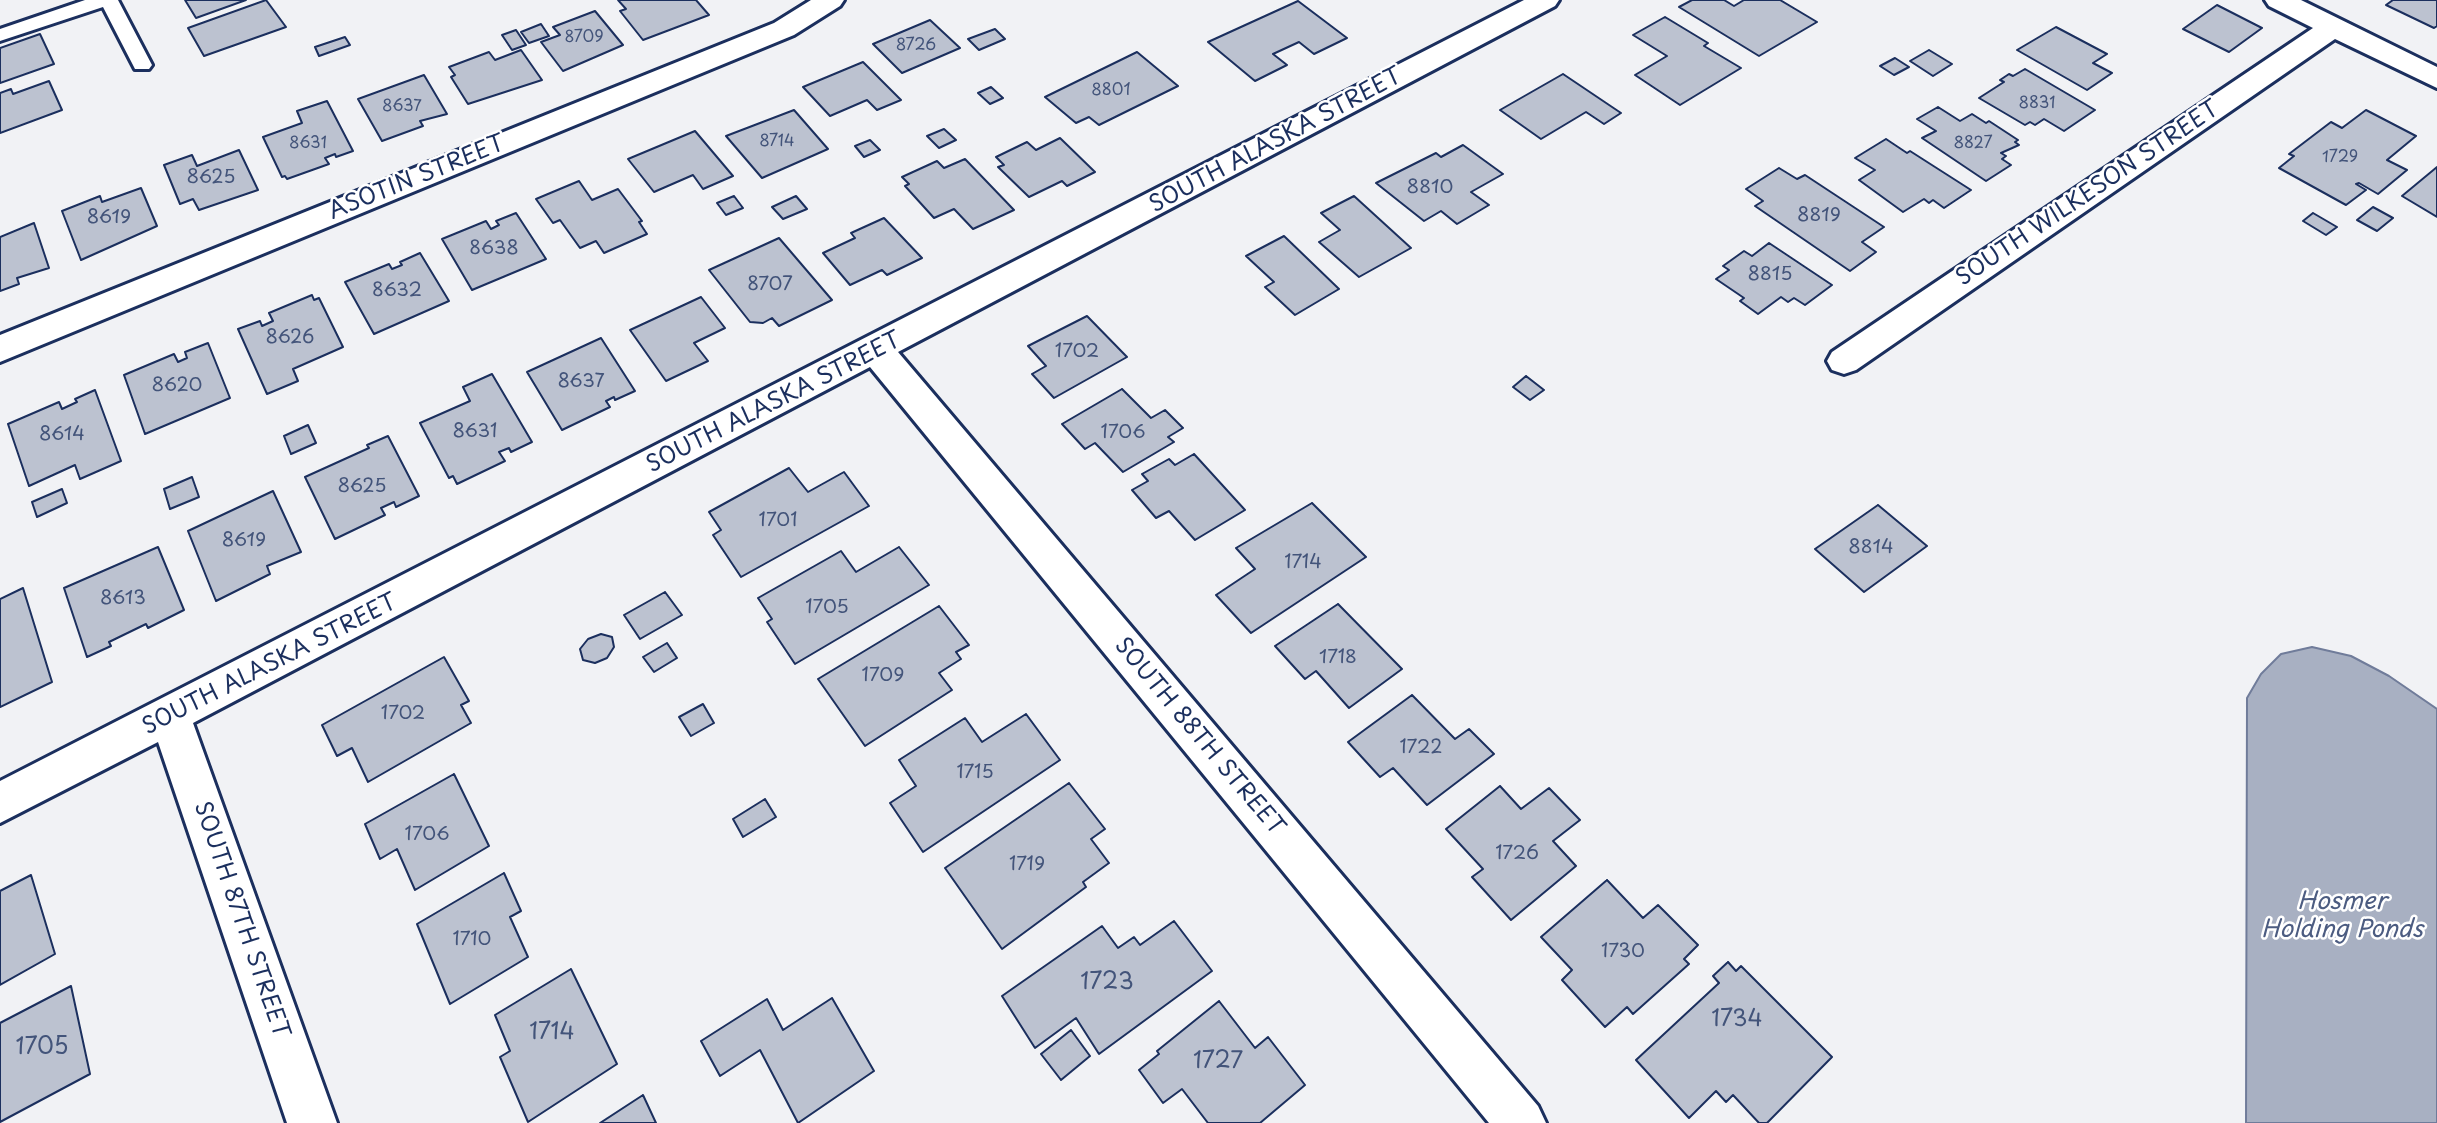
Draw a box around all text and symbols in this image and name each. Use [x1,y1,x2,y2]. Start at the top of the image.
house number: 8709 [565,28,603,48]
house number: 8726 [896,36,936,56]
street label: SOUTH ALASKA STREET [1145,63,1407,219]
house number: 8801 [1091,81,1131,101]
house number: 8831 [2018,94,2056,114]
street label: SOUTH WILKESON STREET [1951,95,2225,293]
house number: 8637 [382,97,422,117]
street label: ASOTIN STREET [325,130,509,226]
house number: 8714 [759,132,795,152]
house number: 8631 [289,134,327,154]
house number: 8827 [1953,134,1993,154]
house number: 1729 [2322,148,2358,168]
house number: 8625 [187,167,235,189]
house number: 8810 [1407,177,1453,199]
house number: 8819 [1797,205,1841,227]
house number: 8619 [87,207,131,229]
house number: 8638 [469,238,519,260]
house number: 8815 [1748,264,1792,286]
house number: 8707 [747,274,793,296]
house number: 8632 [372,280,422,302]
house number: 8626 [265,327,315,349]
street label: SOUTH ALASKA STREET [642,327,906,479]
house number: 1702 [1055,341,1099,363]
house number: 8637 [557,371,605,393]
house number: 8620 [152,375,202,397]
house number: 8631 [453,421,497,443]
house number: 1706 [1101,422,1145,444]
house number: 8614 [39,424,85,446]
house number: 8625 [338,476,386,498]
house number: 1701 [759,510,797,532]
house number: 8619 [222,530,266,552]
house number: 8814 [1848,537,1894,559]
house number: 1714 [1284,552,1322,574]
house number: 8613 [100,588,146,610]
street label: SOUTH ALASKA STREET [138,589,402,741]
house number: 1705 [805,597,849,619]
street label: SOUTH 88TH STREET [1108,633,1290,841]
house number: 1718 [1319,647,1357,669]
house number: 1709 [862,665,904,687]
house number: 1702 [381,703,425,725]
house number: 1722 [1399,737,1443,759]
house number: 1715 [956,762,994,784]
street label: SOUTH 87TH STREET [188,798,294,1042]
house number: 1706 [405,824,449,846]
house number: 1726 [1495,843,1539,865]
house number: 1719 [1009,854,1045,876]
water label: Hosmer Holding Ponds [2261,888,2423,944]
house number: 1710 [453,929,491,951]
house number: 1730 [1601,941,1645,963]
house number: 1723 [1080,969,1134,997]
house number: 1734 [1711,1006,1763,1034]
house number: 1714 [529,1019,575,1047]
house number: 1705 [16,1034,68,1062]
house number: 1727 [1193,1048,1243,1076]

